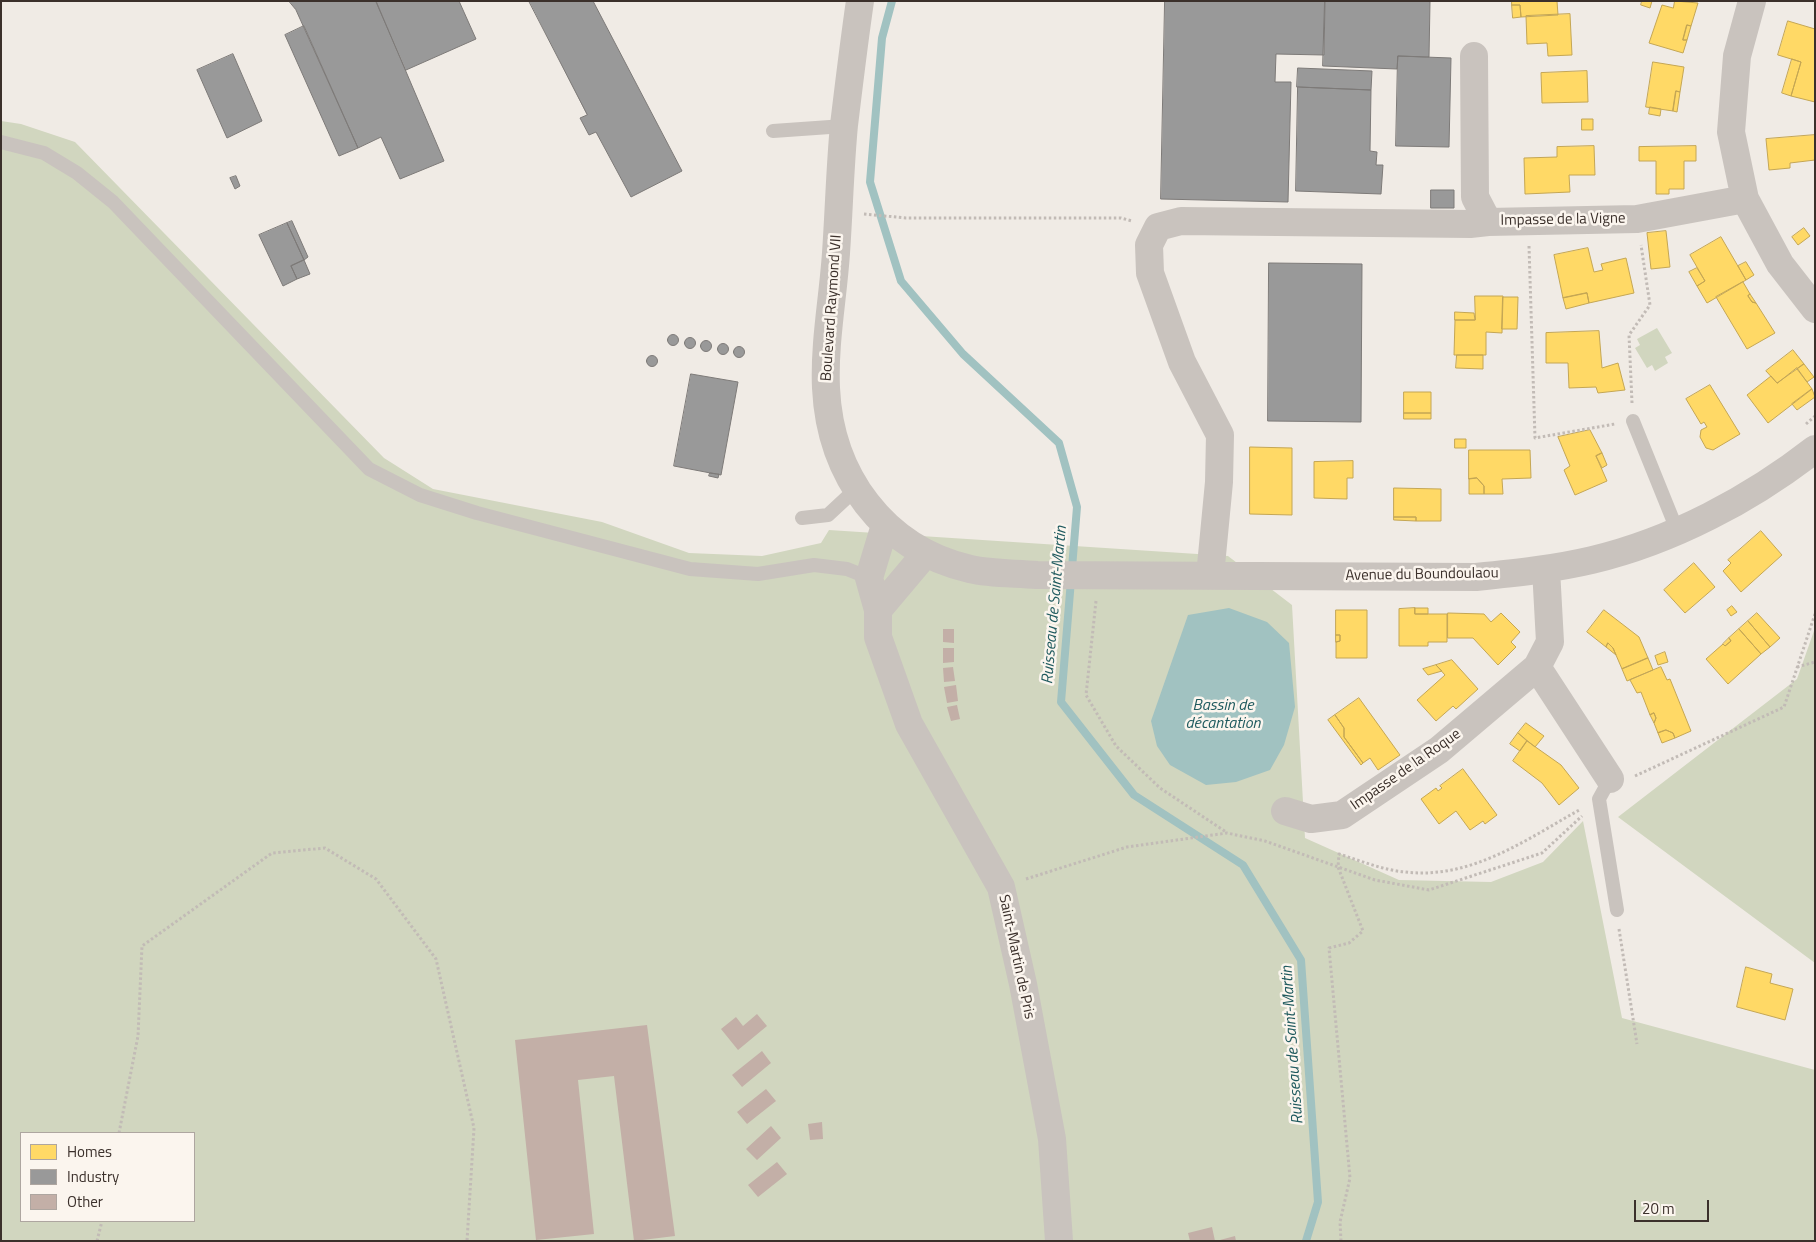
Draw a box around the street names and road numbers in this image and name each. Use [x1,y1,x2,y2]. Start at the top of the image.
street label: Impasse de la Vigne [1500,210,1626,230]
street label: Boulevard Raymond VII [818,234,846,382]
street label: Avenue du Boundoulaou [1345,565,1499,585]
street label: Impasse de la Roque [1348,725,1464,815]
street label: Saint-Martin de Pris [994,893,1038,1021]

